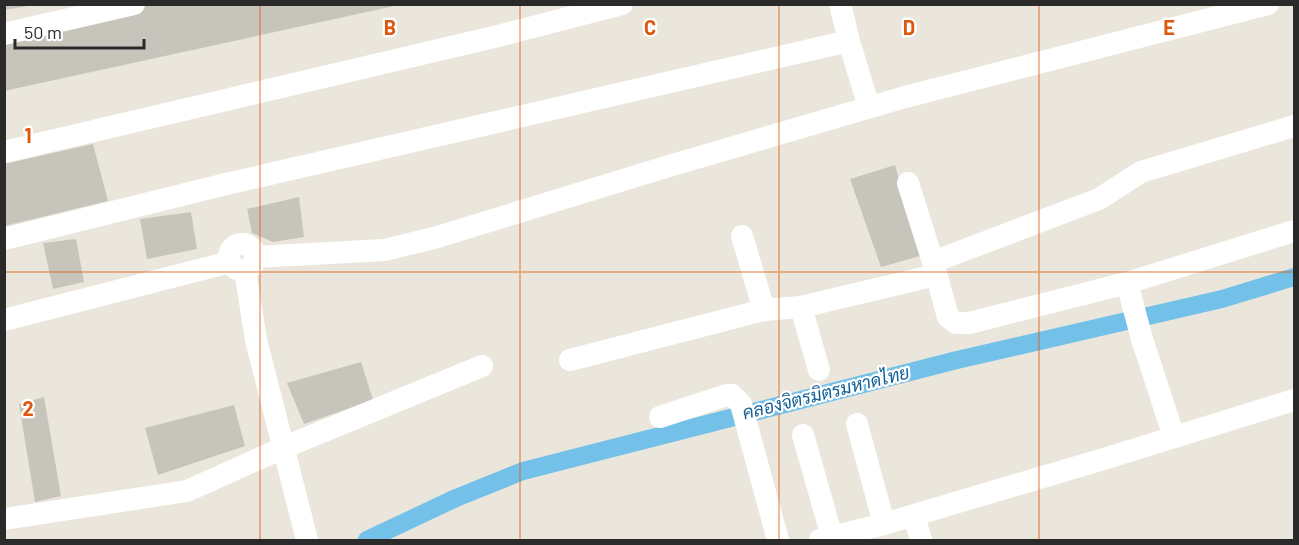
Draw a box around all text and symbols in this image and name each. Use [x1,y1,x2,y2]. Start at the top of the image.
scale bar [15,12,144,50]
text: B [384,15,396,39]
text: C [644,15,656,39]
text: D [903,15,915,39]
text: E [1163,15,1175,39]
text: 50 m [24,21,62,43]
text: 1 [24,123,32,147]
water label: คลองจิตรมิตรมหาดไทย [740,360,912,423]
text: 2 [22,396,34,420]

